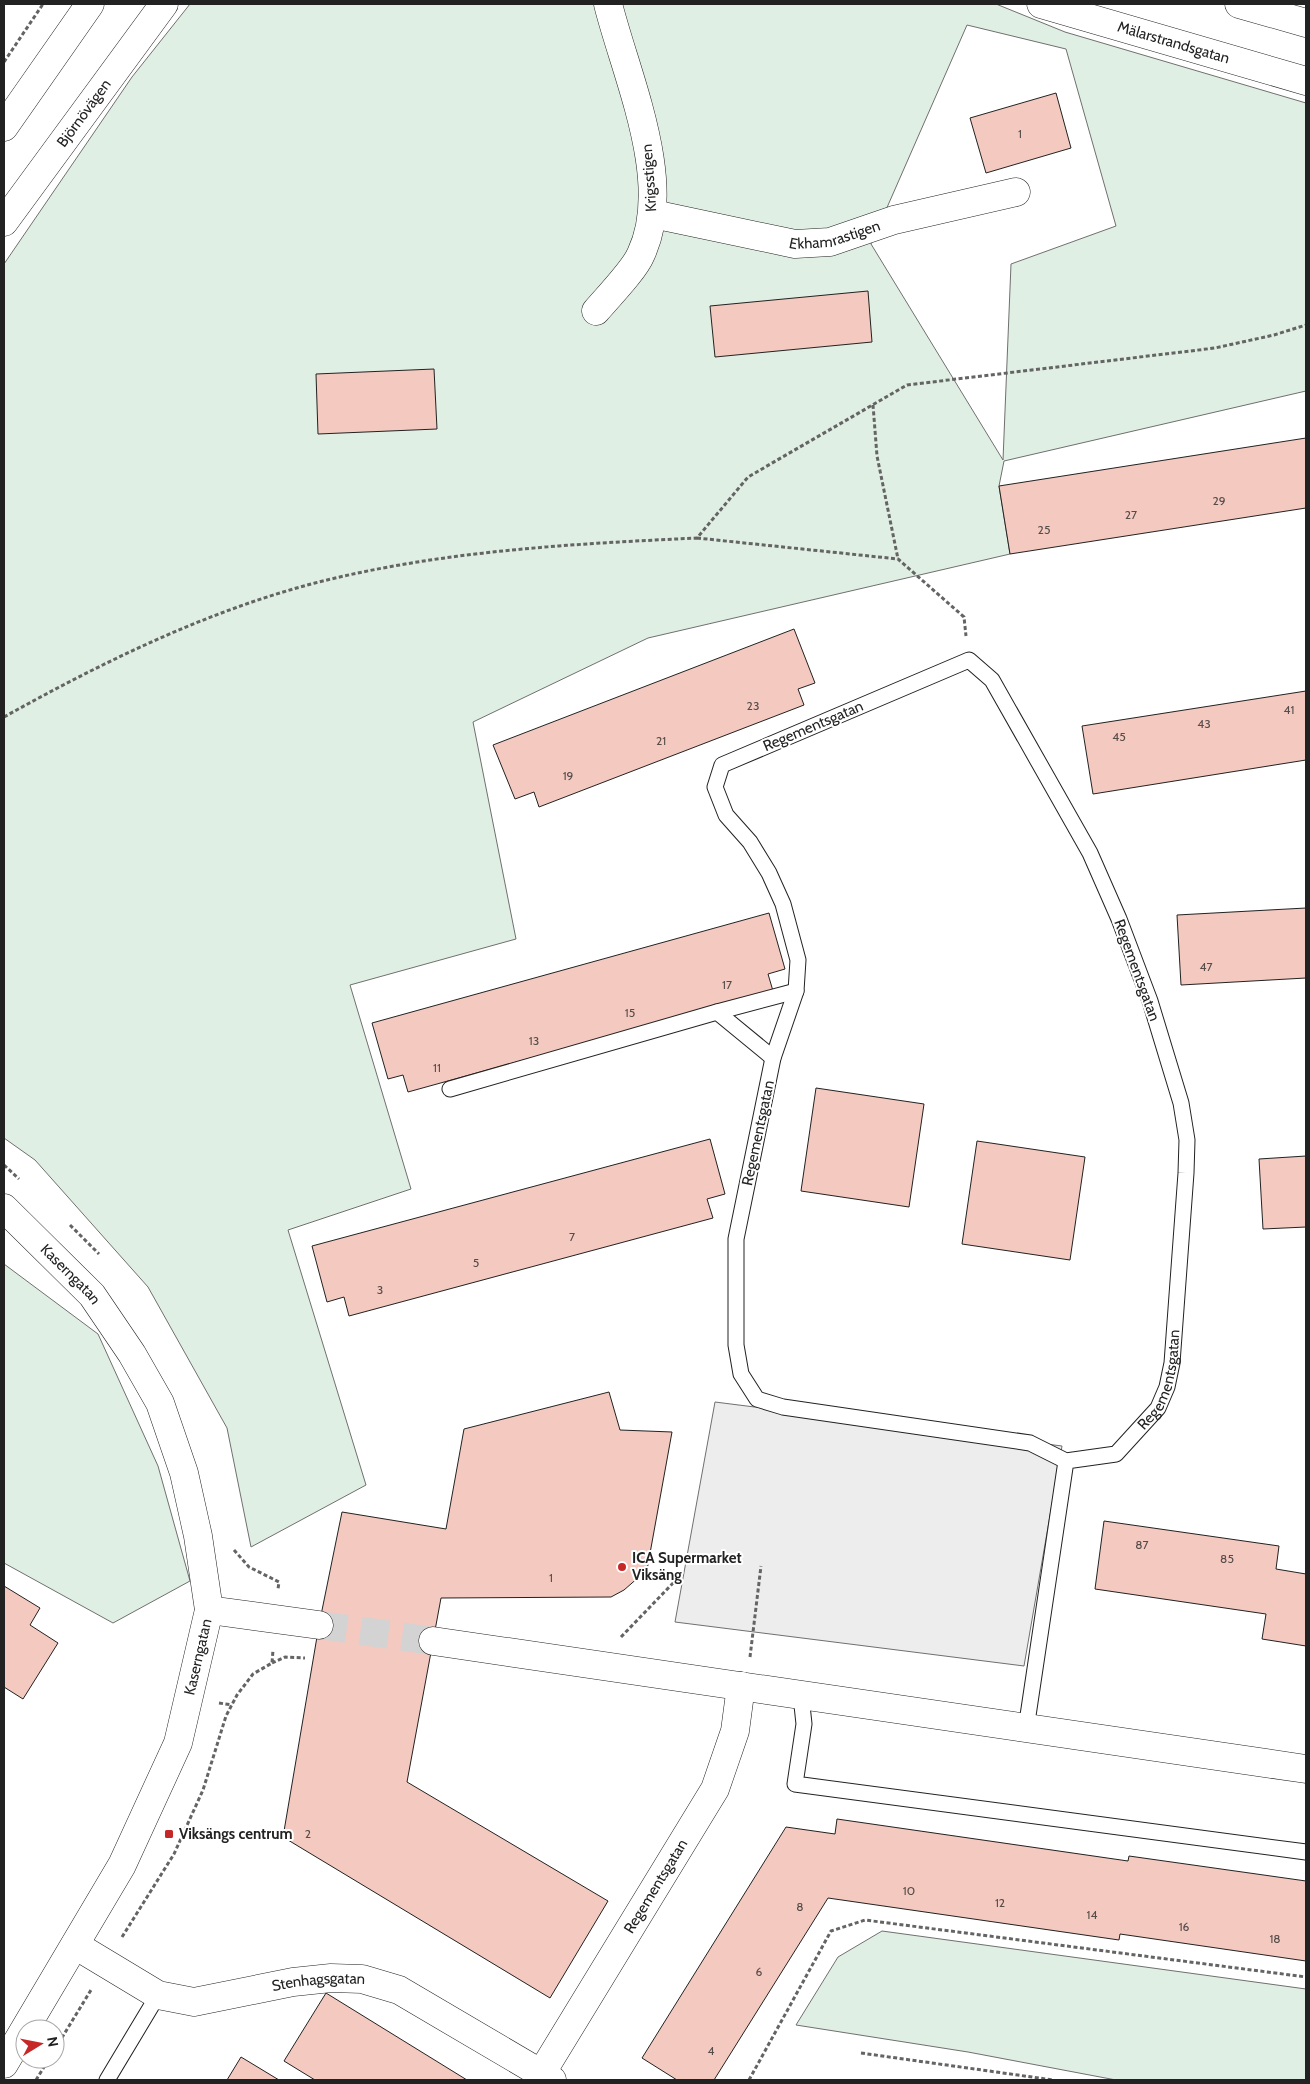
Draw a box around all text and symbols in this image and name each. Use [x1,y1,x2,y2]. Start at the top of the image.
street label: Mälarstrandsgatan [1115,18,1232,67]
street label: Björnövägen [53,76,115,151]
house number: 1 [1018,126,1022,141]
street label: Krigsstigen [638,143,660,213]
street label: Ekhamrastigen [787,216,883,253]
house number: 29 [1212,493,1226,508]
house number: 27 [1125,507,1137,522]
house number: 25 [1038,522,1050,537]
street label: Regementsgatan [760,697,866,755]
house number: 23 [747,698,759,713]
house number: 41 [1284,702,1294,717]
house number: 43 [1197,716,1211,731]
house number: 45 [1112,729,1126,744]
house number: 21 [656,733,666,748]
house number: 19 [563,768,574,783]
street label: Regementsgatan [1110,917,1164,1023]
house number: 47 [1200,959,1212,974]
house number: 17 [722,977,732,992]
house number: 15 [625,1005,635,1020]
house number: 13 [529,1033,539,1048]
house number: 11 [433,1060,441,1075]
street label: Regementsgatan [738,1079,778,1187]
house number: 7 [569,1229,575,1244]
street label: Kaserngatan [37,1240,105,1308]
house number: 5 [473,1255,479,1270]
house number: 3 [377,1282,383,1297]
street label: Regementsgatan [1134,1329,1183,1434]
house number: 87 [1135,1537,1149,1552]
place label: ICA Supermarket Viksäng [632,1549,742,1584]
house number: 85 [1220,1551,1234,1566]
marker: ICA Supermarket Viksäng [616,1561,628,1573]
house number: 1 [549,1570,553,1585]
street label: Kaserngatan [180,1617,216,1697]
place label: Viksängs centrum [179,1825,293,1843]
house number: 2 [305,1826,311,1841]
marker: Viksängs centrum [163,1828,175,1840]
street label: Regementsgatan [620,1836,691,1937]
house number: 10 [903,1883,915,1898]
house number: 12 [995,1895,1005,1910]
house number: 8 [796,1899,804,1914]
house number: 14 [1087,1907,1097,1922]
house number: 16 [1179,1919,1190,1934]
house number: 18 [1269,1931,1281,1946]
house number: 6 [756,1964,763,1979]
street label: Stenhagsgatan [270,1969,365,1995]
north arrow [15,2019,65,2069]
text: N [43,2035,63,2048]
house number: 4 [708,2043,715,2058]

